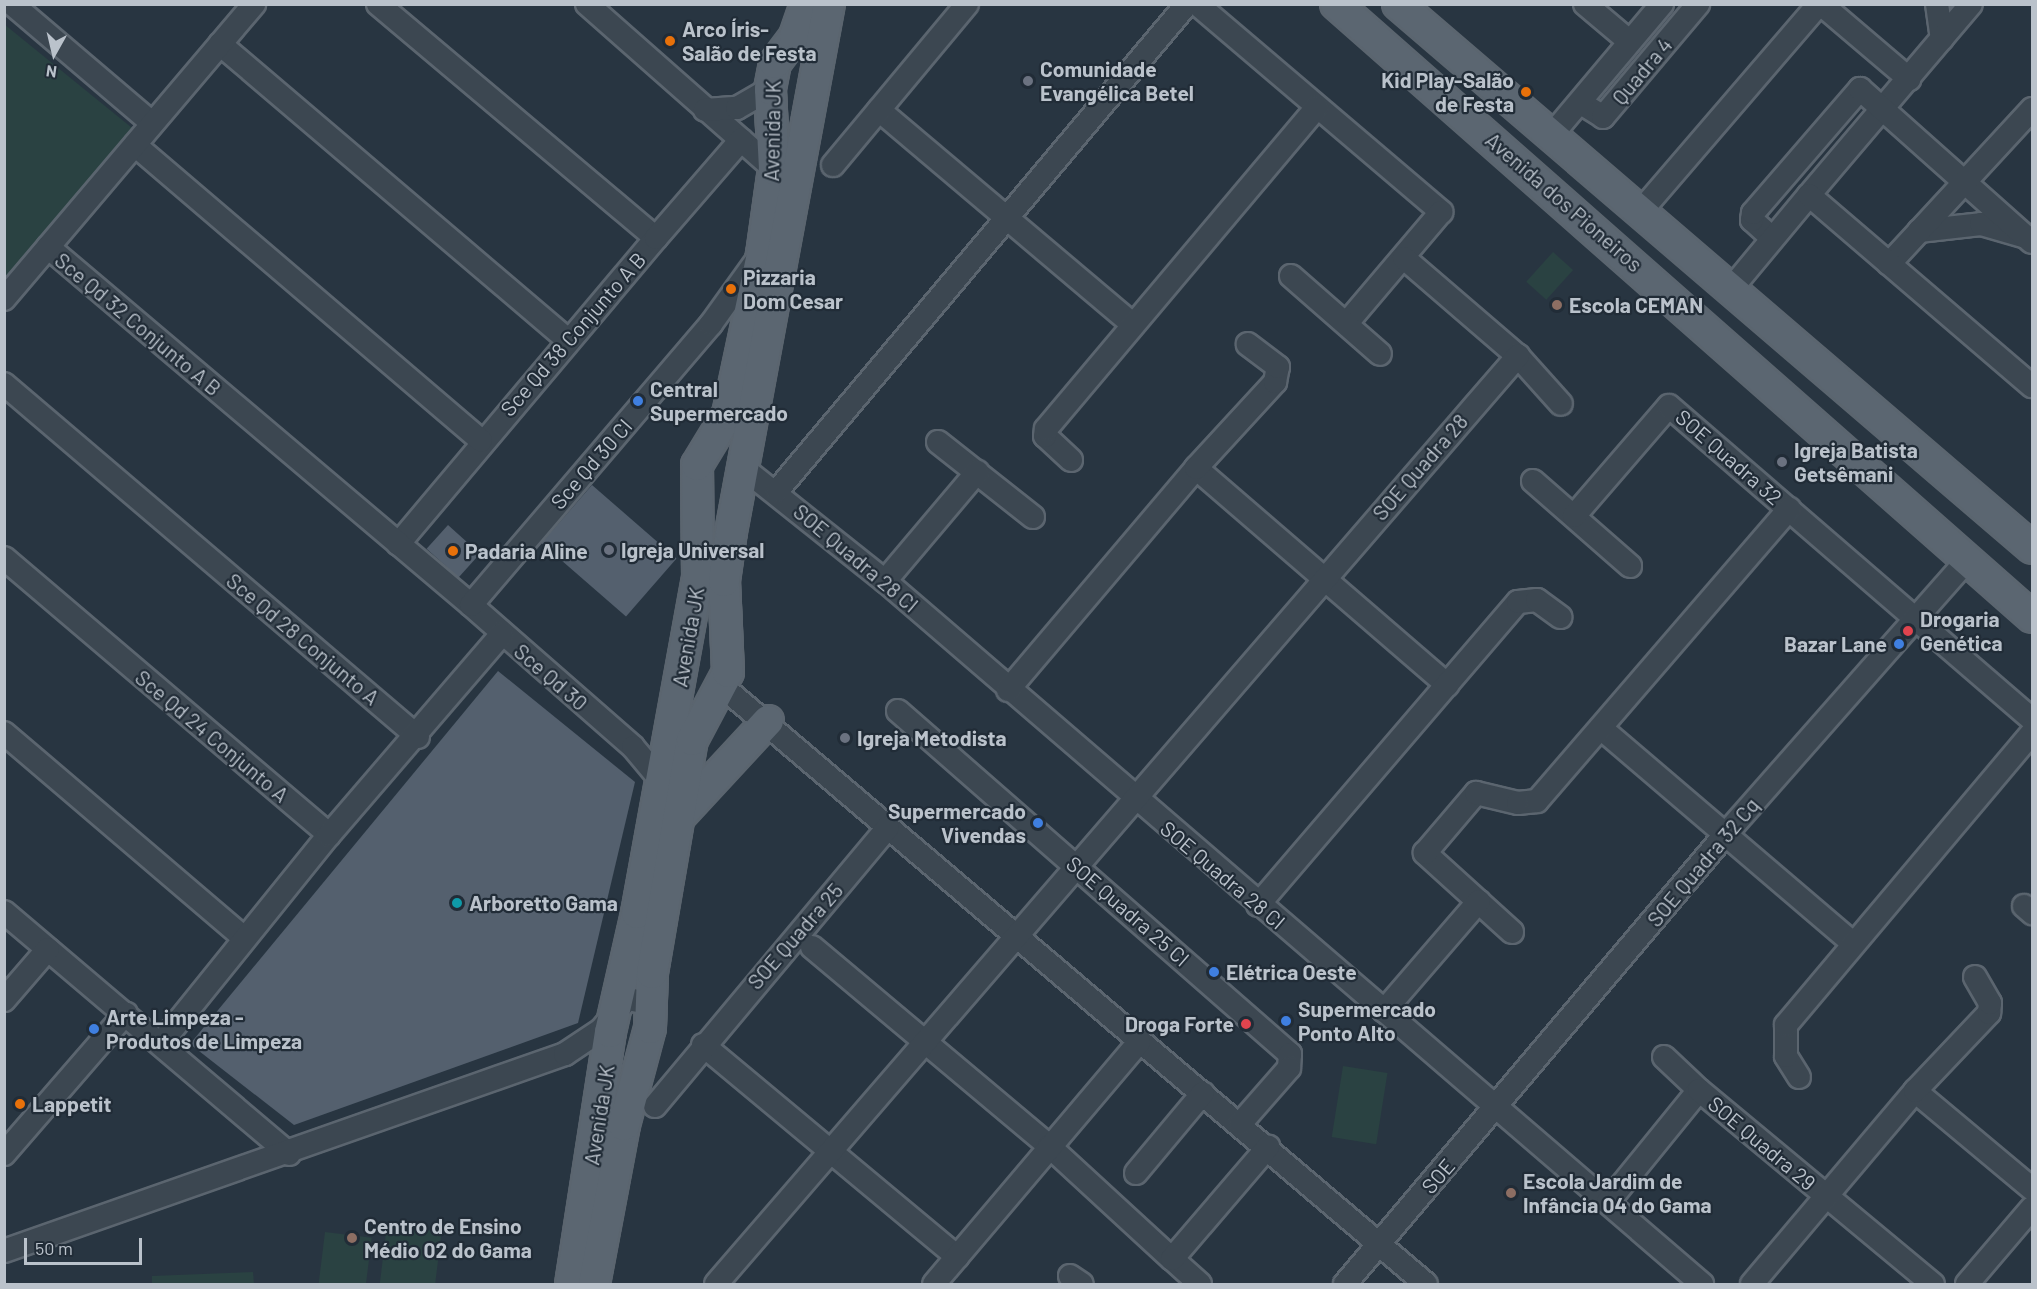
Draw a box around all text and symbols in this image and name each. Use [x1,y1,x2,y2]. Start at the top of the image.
place label: Arco Íris- Salão de Festa [682,16,817,66]
north arrow [24,24,84,84]
street label: Quadra 4 [1607,32,1677,110]
marker: Arco Íris- Salão de Festa [663,34,677,48]
place label: Comunidade Evangélica Betel [1040,56,1194,106]
text: N [45,62,58,82]
place label: Kid Play-Salão de Festa [1381,67,1514,117]
marker: Comunidade Evangélica Betel [1021,74,1035,88]
street label: Avenida JK [759,80,785,182]
marker: Kid Play-Salão de Festa [1519,85,1533,99]
street label: Avenida dos Pioneiros [1481,127,1647,277]
street label: Sce Qd 32 Conjunto A B [50,247,226,401]
street label: Sce Qd 38 Conjunto A B [495,247,651,421]
place label: Pizzaria Dom Cesar [743,264,843,314]
marker: Pizzaria Dom Cesar [724,282,738,296]
place label: Escola CEMAN [1569,292,1703,318]
marker: Escola CEMAN [1550,298,1564,312]
place label: Central Supermercado [650,376,788,426]
marker: Central Supermercado [631,394,645,408]
street label: SOE Quadra 32 [1671,404,1787,510]
street label: SOE Quadra 28 [1367,409,1473,525]
street label: Sce Qd 30 Cl [545,414,637,514]
place label: Igreja Batista Getsêmani [1794,437,1918,487]
marker: Igreja Batista Getsêmani [1775,455,1789,469]
street label: SOE Quadra 28 CI [789,499,923,617]
place label: Igreja Universal [621,537,764,563]
place label: Padaria Aline [465,538,588,564]
marker: Igreja Universal [602,543,616,557]
marker: Padaria Aline [446,544,460,558]
street label: Sce Qd 28 Conjunto A [222,568,384,710]
street label: Avenida JK [667,585,709,689]
place label: Drogaria Genética [1920,606,2003,656]
marker: Drogaria Genética [1901,624,1915,638]
place label: Bazar Lane [1784,631,1887,657]
marker: Bazar Lane [1892,637,1906,651]
street label: Sce Qd 30 [509,638,593,716]
street label: Sce Qd 24 Conjunto A [130,665,294,807]
place label: Igreja Metodista [857,725,1007,751]
marker: Igreja Metodista [838,731,852,745]
street label: SOE Quadra 32 Cq [1642,792,1764,932]
place label: Supermercado Vivendas [888,798,1026,848]
marker: Supermercado Vivendas [1031,816,1045,830]
street label: SOE Quadra 28 CI [1156,816,1290,934]
street label: SOE Quadra 25 CI [1061,851,1195,971]
street label: SOE Quadra 25 [742,878,848,994]
place label: Arboretto Gama [469,890,618,916]
marker: Arboretto Gama [450,896,464,910]
place label: Elétrica Oeste [1226,959,1357,985]
marker: Elétrica Oeste [1207,965,1221,979]
place label: Supermercado Ponto Alto [1298,996,1436,1046]
place label: Arte Limpeza - Produtos de Limpeza [106,1004,302,1054]
place label: Droga Forte [1125,1011,1234,1037]
marker: Supermercado Ponto Alto [1279,1014,1293,1028]
marker: Droga Forte [1239,1017,1253,1031]
marker: Arte Limpeza - Produtos de Limpeza [87,1022,101,1036]
street label: Avenida JK [579,1063,619,1167]
place label: Lappetit [32,1091,111,1117]
street label: SOE Quadra 29 [1703,1091,1821,1195]
marker: Lappetit [13,1097,27,1111]
street label: SOE [1416,1153,1460,1199]
place label: Escola Jardim de Infância 04 do Gama [1523,1168,1712,1218]
marker: Escola Jardim de Infância 04 do Gama [1504,1186,1518,1200]
place label: Centro de Ensino Médio 02 do Gama [364,1213,532,1263]
scale bar [27,1226,146,1264]
marker: Centro de Ensino Médio 02 do Gama [345,1231,359,1245]
text: 50 m [35,1237,73,1259]

